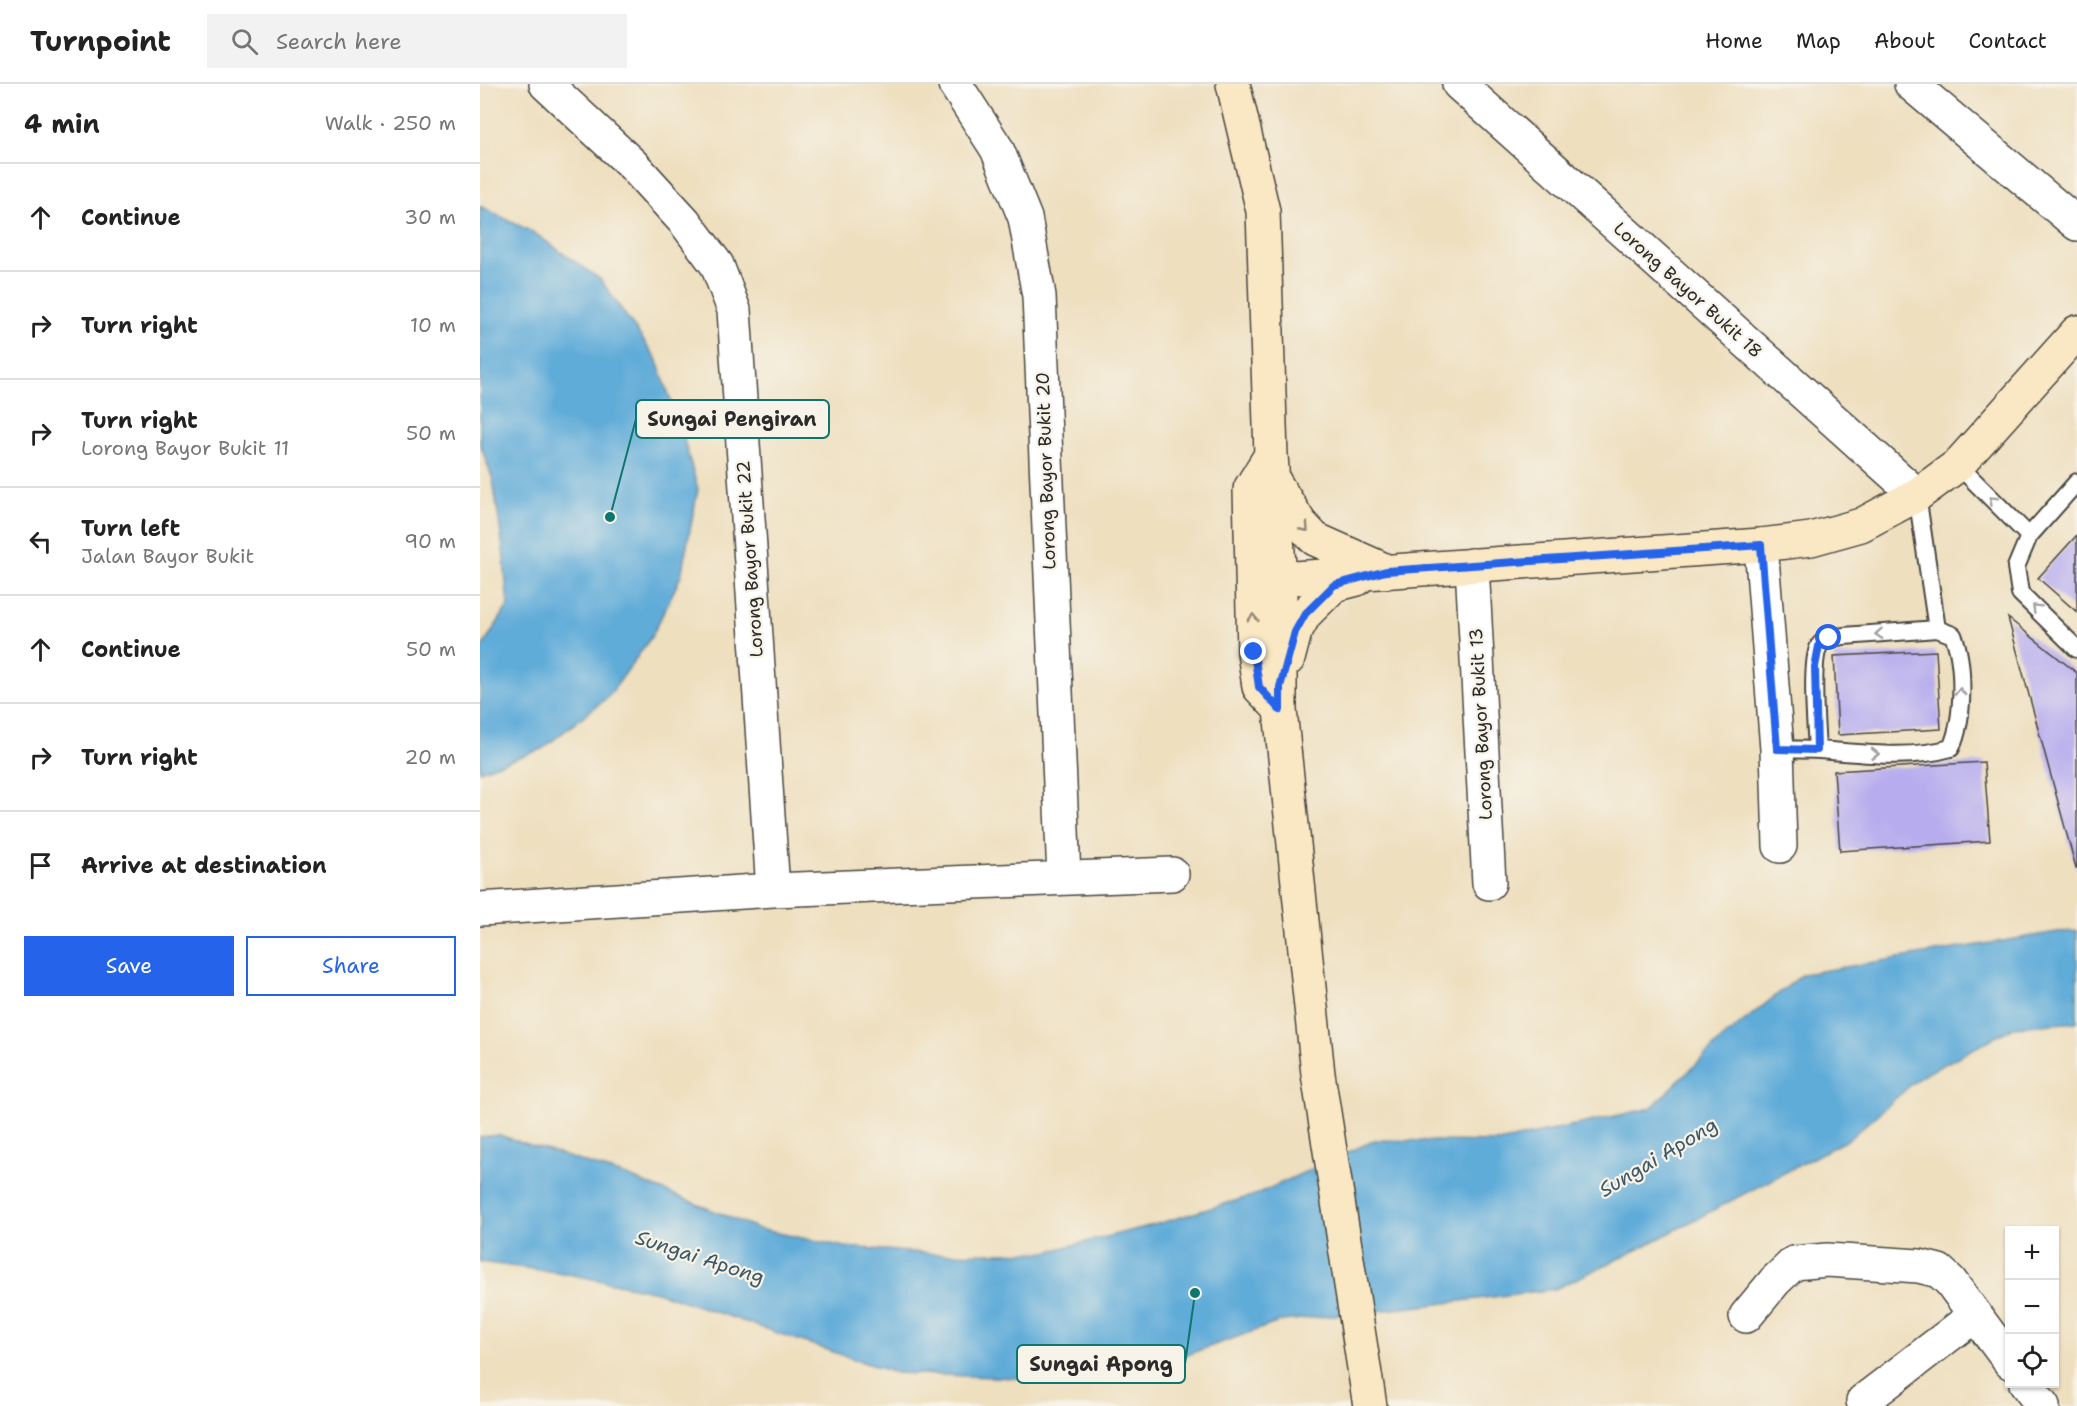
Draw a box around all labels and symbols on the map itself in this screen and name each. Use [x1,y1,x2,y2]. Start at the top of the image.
street label: Lorong Bayor Bukit 18 [1608,217,1768,363]
street label: Lorong Bayor Bukit 20 [1031,372,1061,570]
callout: Sungai Pengiran [636,400,829,438]
text: Sungai Pengiran [647,406,817,432]
street label: Lorong Bayor Bukit 22 [731,460,769,658]
one-way arrow [1990,497,2001,508]
one-way arrow [1297,520,1308,531]
one-way arrow [2032,604,2042,615]
one-way arrow [1247,614,1259,623]
route start [1815,624,1841,650]
street label: Lorong Bayor Bukit 13 [1464,627,1498,821]
one-way arrow [1875,628,1884,641]
route end [1240,638,1266,664]
one-way arrow [1954,687,1967,696]
one-way arrow [1871,748,1880,760]
water label: Sungai Apong [1594,1111,1722,1203]
water label: Sungai Apong [632,1224,768,1290]
callout: Sungai Apong [1017,1345,1185,1383]
text: Sungai Apong [1029,1351,1173,1377]

